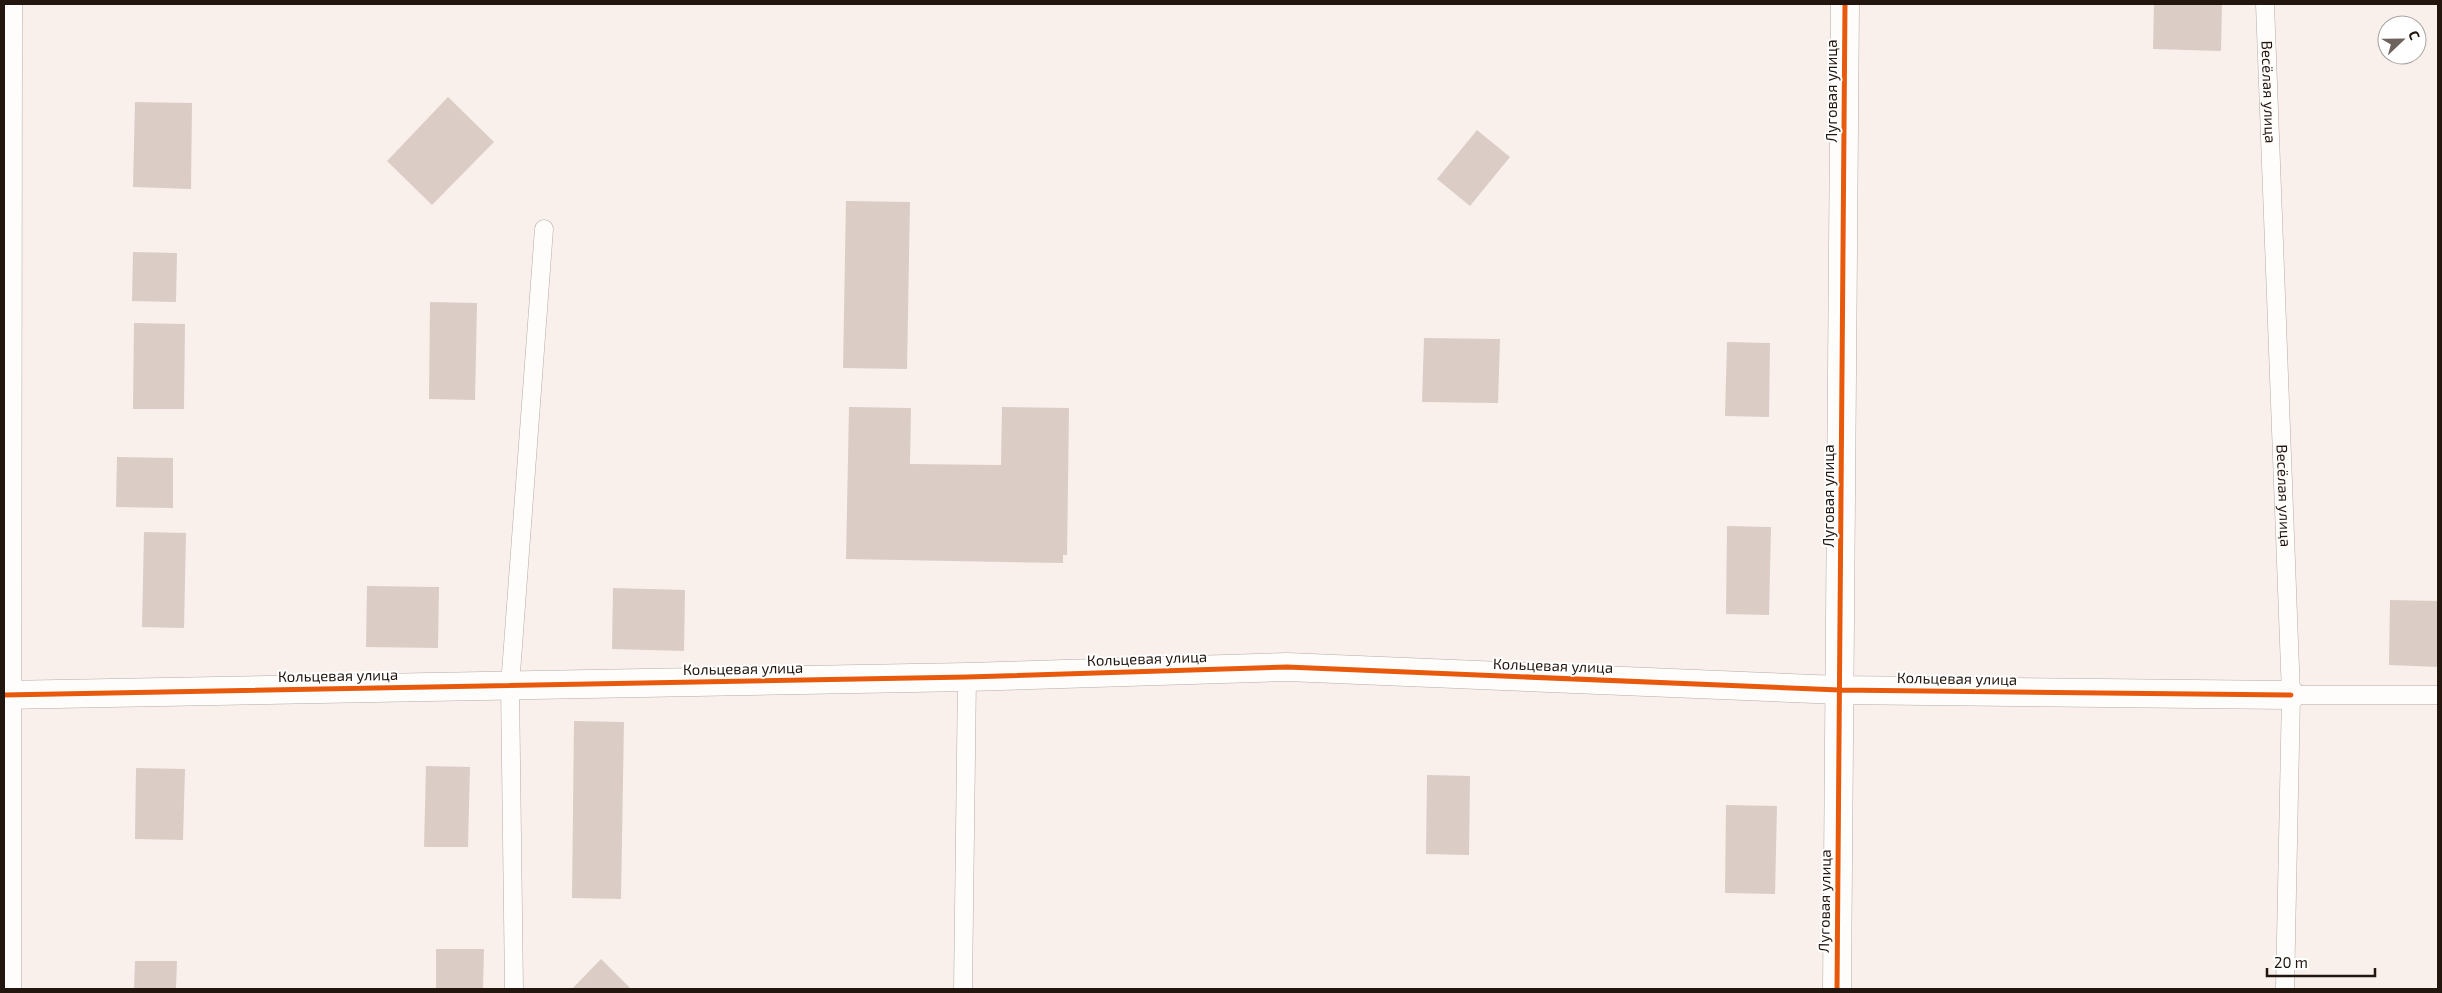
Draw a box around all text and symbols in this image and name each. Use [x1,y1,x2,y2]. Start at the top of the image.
north arrow [2377,15,2427,65]
text: С [2405,28,2424,42]
street label: Луговая улица [1822,39,1841,143]
street label: Весёлая улица [2258,40,2280,144]
street label: Луговая улица [1819,444,1838,548]
street label: Весёлая улица [2274,444,2295,547]
street label: Кольцевая улица [1086,647,1207,670]
street label: Кольцевая улица [1493,654,1614,677]
street label: Кольцевая улица [683,658,803,679]
street label: Кольцевая улица [278,665,398,686]
street label: Кольцевая улица [1897,668,2017,689]
street label: Луговая улица [1814,849,1835,953]
scale bar [2267,946,2374,978]
text: 20 m [2274,953,2308,971]

